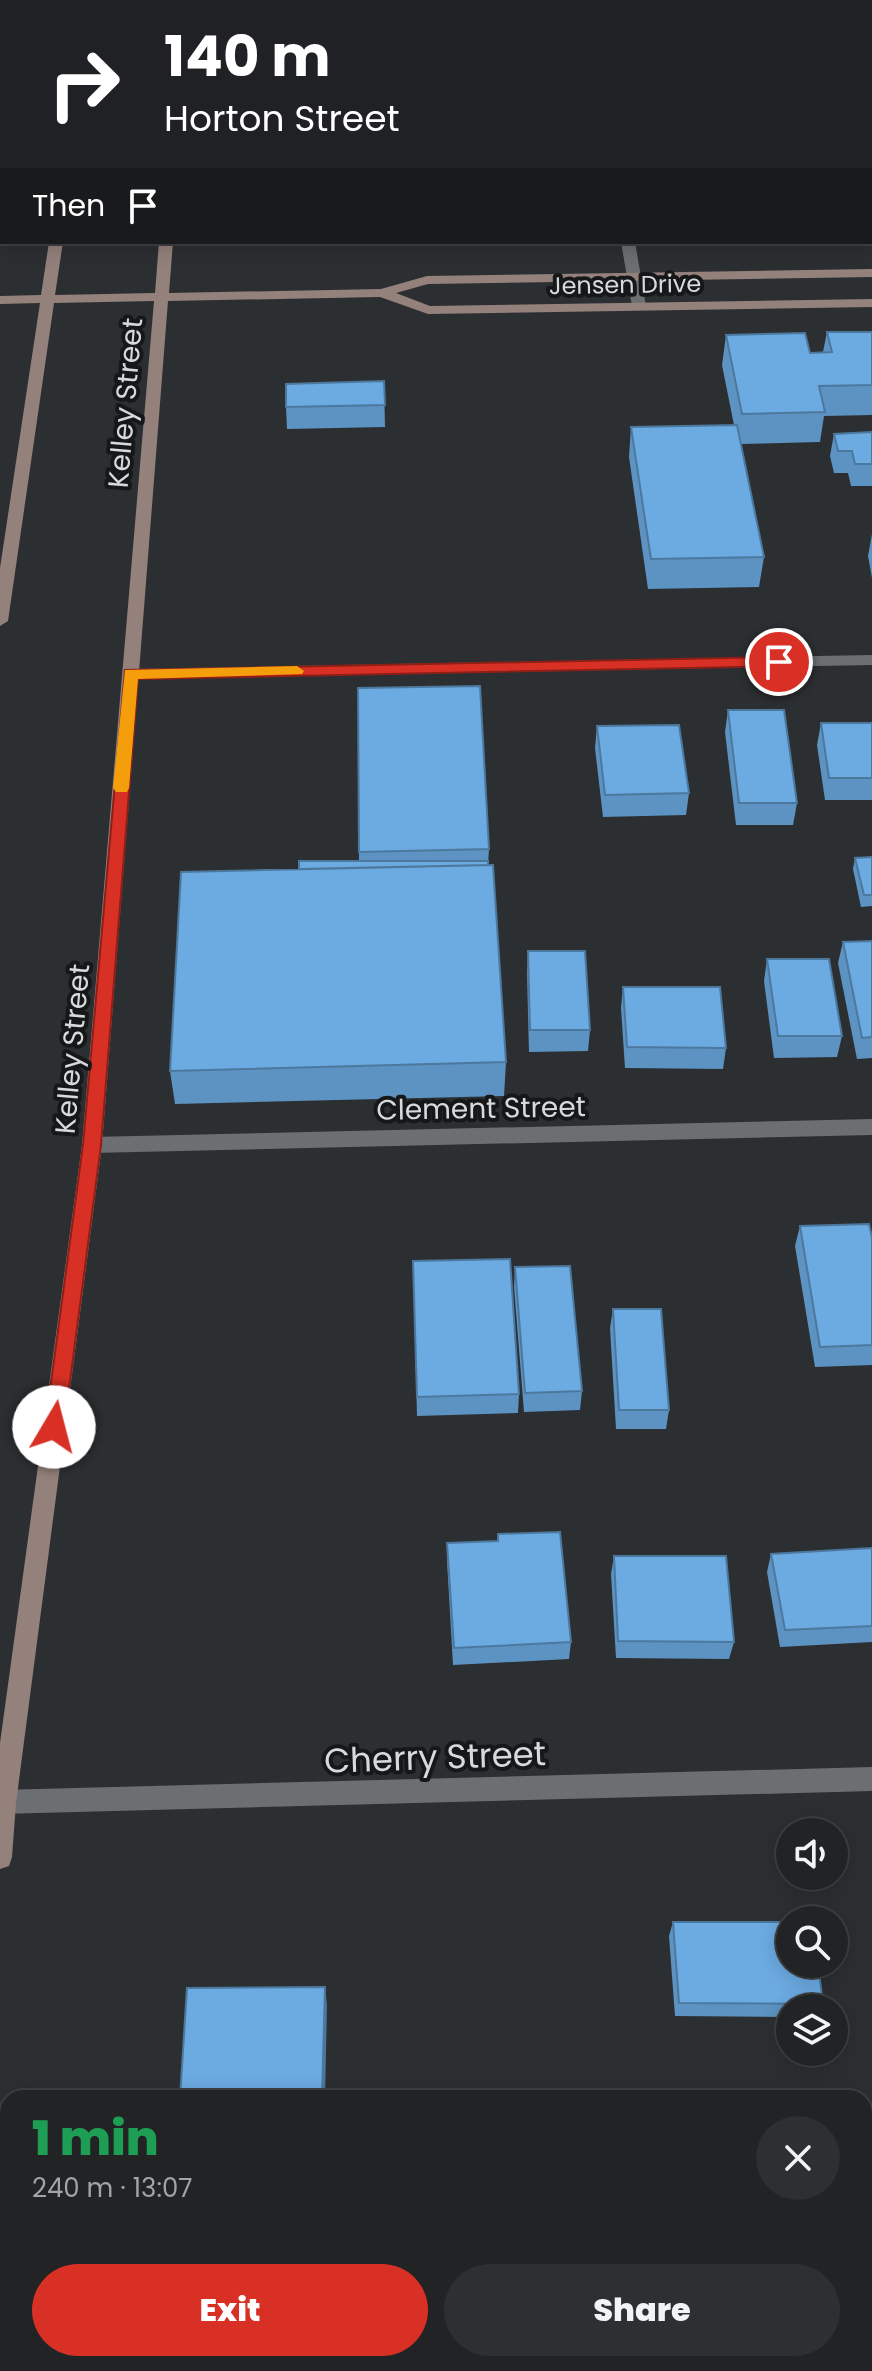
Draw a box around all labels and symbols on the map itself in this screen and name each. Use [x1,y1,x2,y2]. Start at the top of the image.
street label: Jensen Drive [549,267,701,302]
street label: Kelley Street [99,316,152,490]
pin [745,628,813,696]
street label: Kelley Street [46,962,99,1136]
street label: Clement Street [376,1087,586,1130]
position arrow [12,1385,96,1469]
street label: Cherry Street [323,1729,547,1785]

